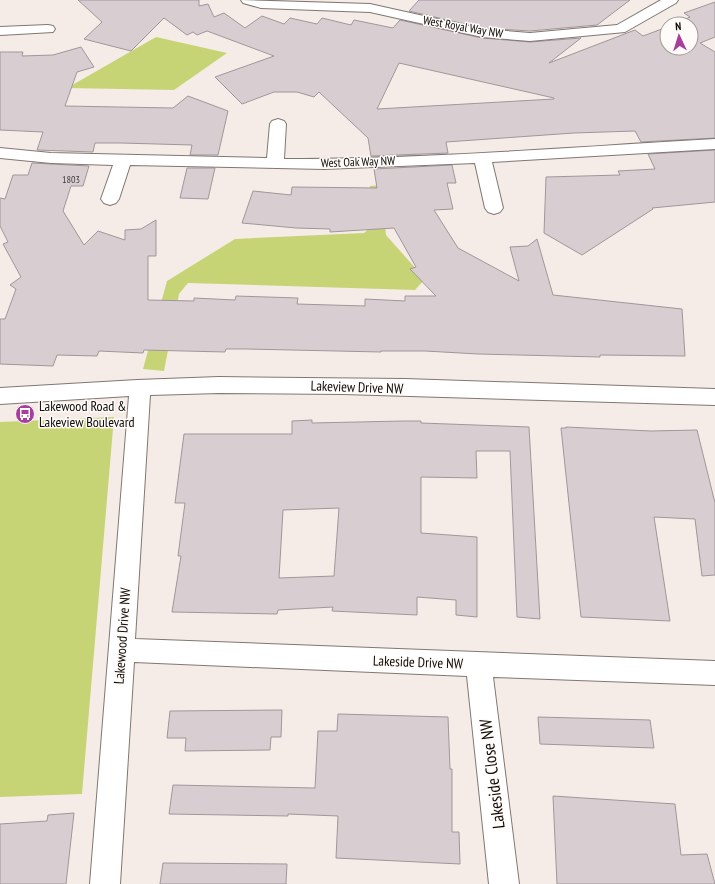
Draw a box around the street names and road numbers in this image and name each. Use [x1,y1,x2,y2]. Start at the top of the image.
street label: West Royal Way NW [422,12,504,41]
street label: West Oak Way NW [321,153,395,170]
street label: Lakeview Drive NW [310,376,404,398]
street label: Lakewood Drive NW [110,587,134,685]
street label: Lakeside Drive NW [373,651,464,673]
street label: Lakeside Close NW [474,717,510,830]

